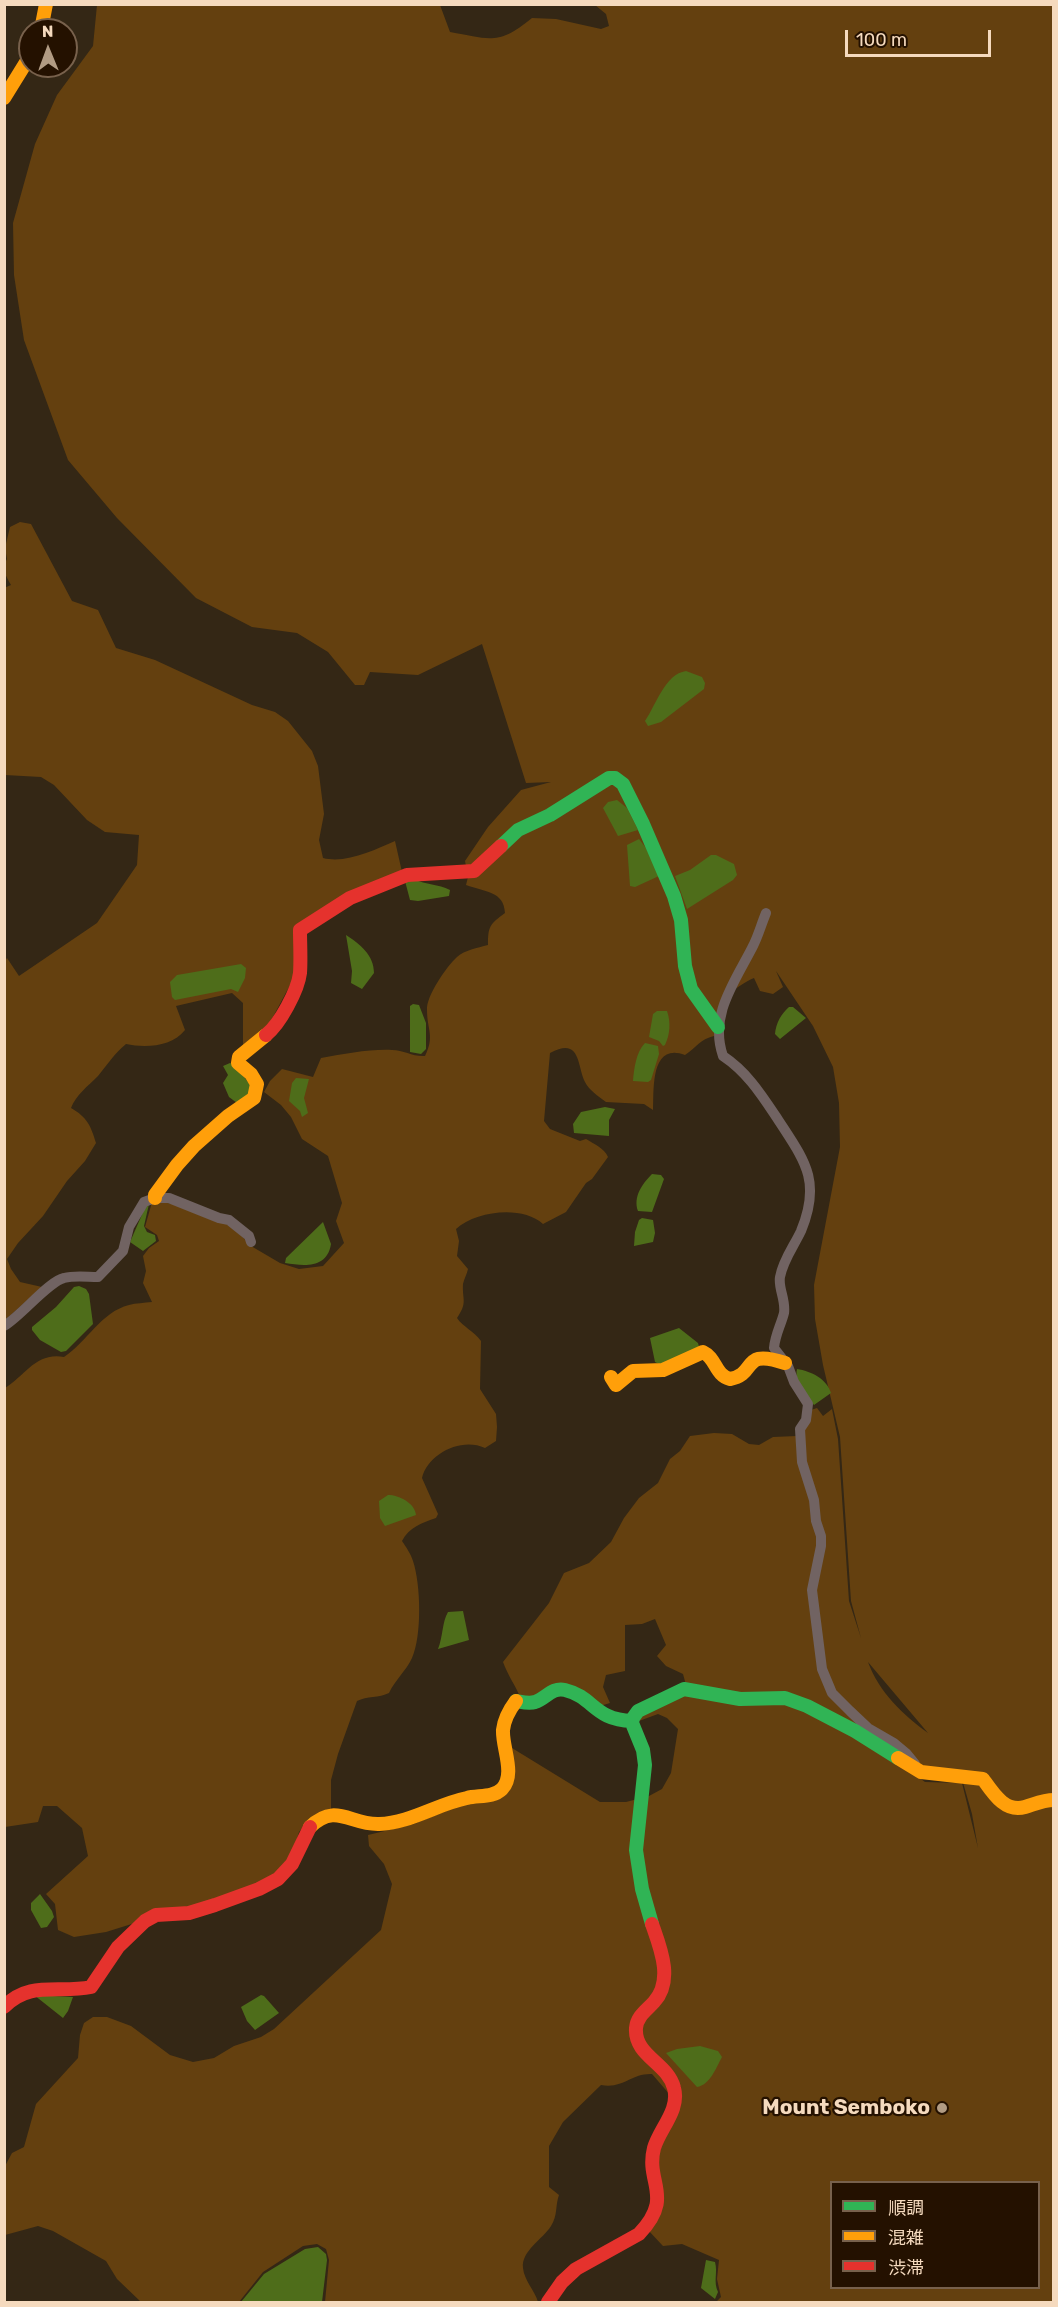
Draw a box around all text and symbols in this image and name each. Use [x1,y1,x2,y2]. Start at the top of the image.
north arrow [18,18,78,78]
scale bar [848,18,994,56]
text: N [42,22,54,41]
text: 100 m [856,29,907,51]
place label: Mount Semboko [762,2095,930,2121]
marker: Mount Semboko [935,2101,949,2115]
legend [830,2181,1040,2289]
text: 順調 [888,2197,924,2219]
text: 混雑 [888,2227,924,2249]
text: 渋滞 [888,2257,924,2279]

